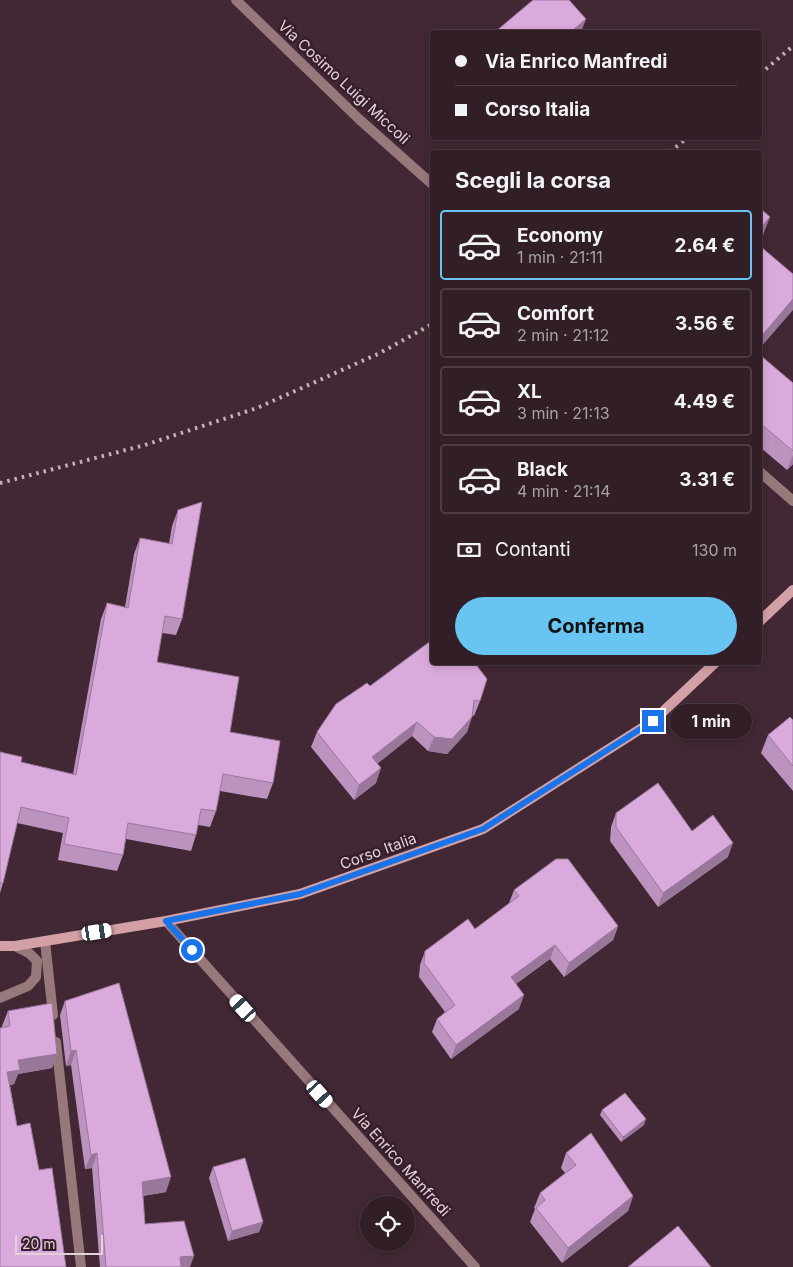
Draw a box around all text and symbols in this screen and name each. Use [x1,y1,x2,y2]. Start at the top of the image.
street label: Via Cosimo Luigi Miccoli [274,16,414,148]
text: Via Enrico Manfredi [485,50,667,73]
text: Corso Italia [485,98,590,121]
text: Scegli la corsa [455,167,611,193]
icon: car [457,223,502,268]
text: Economy [517,224,603,247]
text: 2.64 € [675,234,735,257]
text: 1 min · 21:11 [517,247,603,267]
icon: car [457,301,502,346]
text: Comfort [517,302,594,325]
text: 3.56 € [675,312,735,335]
text: 2 min · 21:12 [517,325,609,345]
icon: car [457,379,502,424]
text: XL [517,380,542,403]
text: 4.49 € [674,390,735,413]
text: 3 min · 21:13 [517,403,610,423]
icon: car [457,457,502,502]
text: Black [517,458,568,481]
text: 3.31 € [679,468,735,491]
text: 4 min · 21:14 [517,481,611,501]
icon: cash [455,536,483,564]
text: Contanti [495,538,571,561]
text: 130 m [692,540,737,560]
button: Conferma [455,597,737,655]
callout: 1 min [670,704,753,738]
route end [642,710,664,732]
text: 1 min [691,711,731,731]
street label: Corso Italia [337,828,419,874]
car [81,922,112,942]
route start [181,939,203,961]
car [227,992,258,1024]
car [304,1078,335,1110]
street label: Via Enrico Manfredi [347,1104,455,1220]
map controls [360,1196,415,1251]
button: locate [360,1196,415,1251]
scale bar [15,1232,102,1255]
text: 20 m [22,1235,56,1252]

